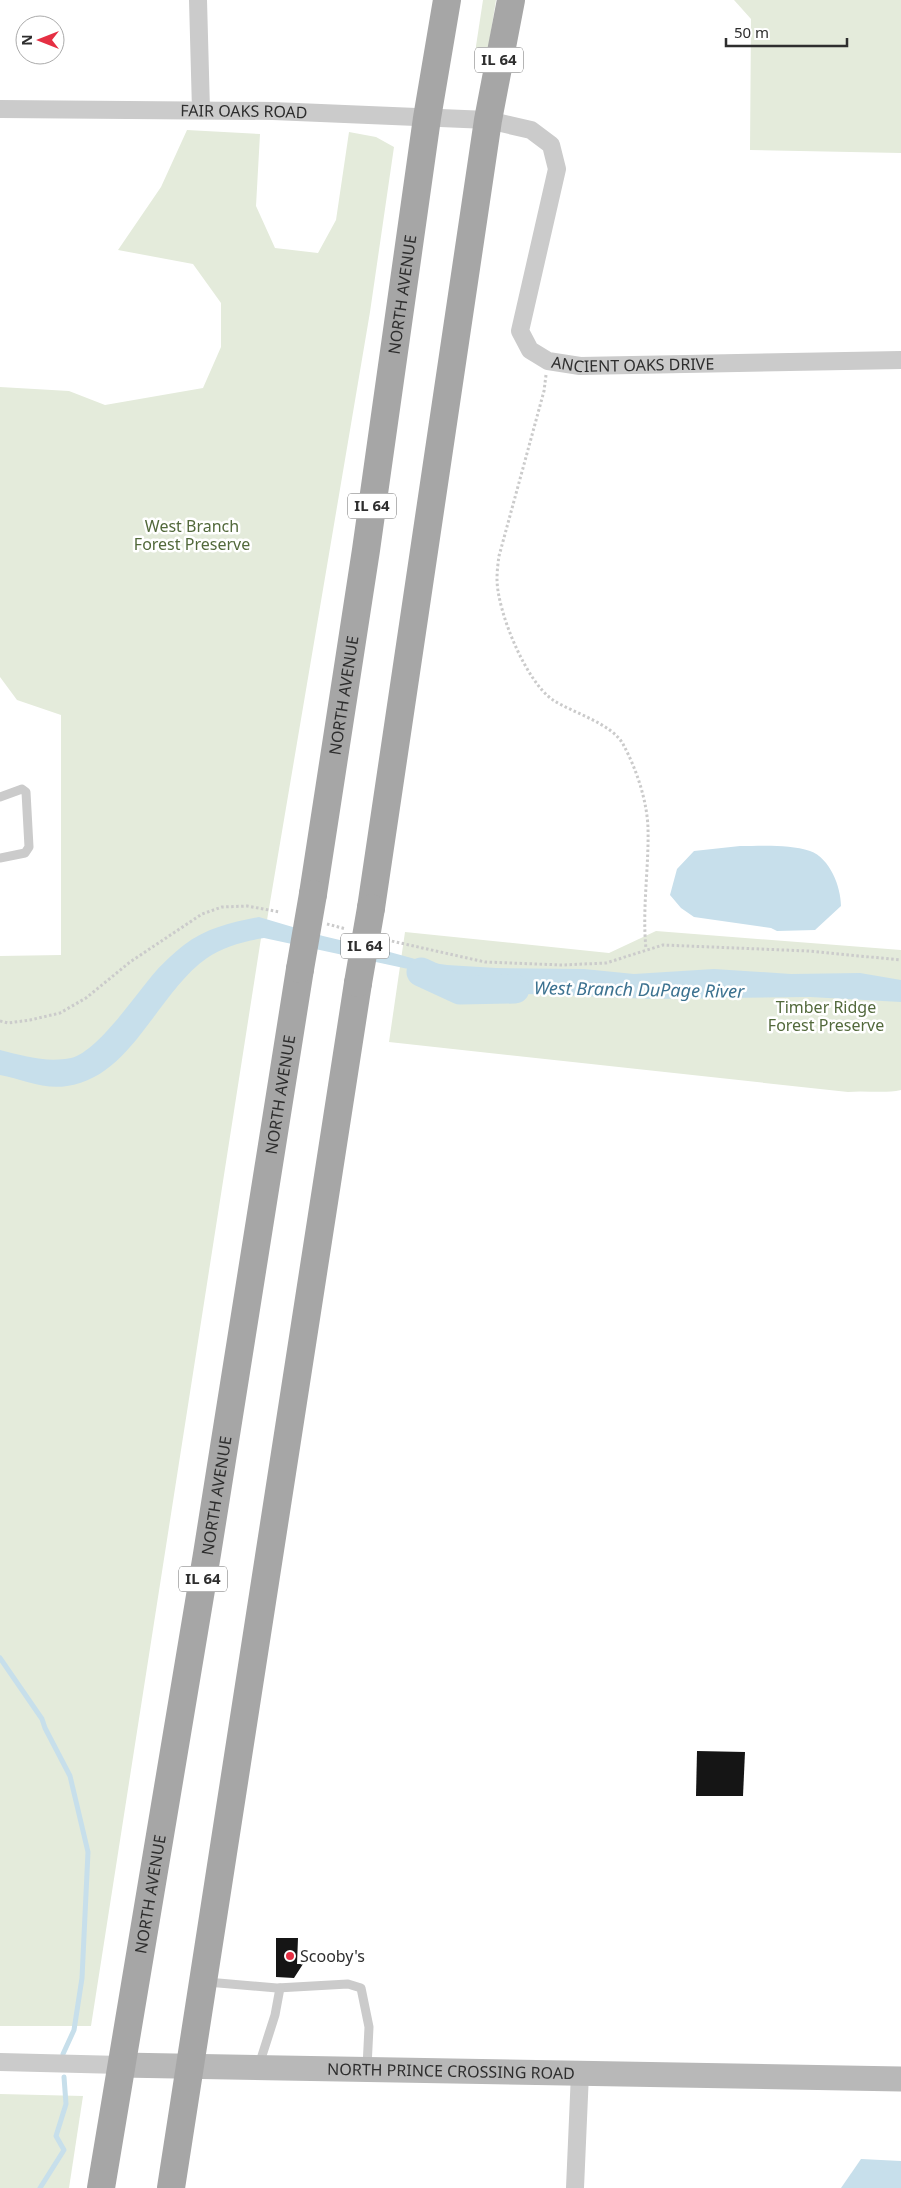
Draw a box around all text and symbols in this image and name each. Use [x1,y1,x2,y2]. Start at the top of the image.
north arrow [15,15,65,65]
scale bar [726,15,847,47]
text: 50 m [734,22,769,42]
text: N [17,34,36,46]
road number: IL 64 [475,48,523,72]
street label: FAIR OAKS ROAD [180,99,308,123]
street label: NORTH AVENUE [383,233,421,356]
street label: ANCIENT OAKS DRIVE [550,351,714,377]
road number: IL 64 [348,494,396,518]
park label: West Branch Forest Preserve [134,515,250,555]
street label: NORTH AVENUE [324,634,364,757]
road number: IL 64 [341,934,389,958]
water label: West Branch DuPage River [534,975,745,1003]
park label: Timber Ridge Forest Preserve [768,996,884,1036]
street label: NORTH AVENUE [260,1033,300,1156]
street label: NORTH AVENUE [196,1434,237,1557]
road number: IL 64 [179,1566,227,1592]
street label: NORTH AVENUE [129,1833,171,1955]
place label: Scooby's [300,1945,365,1967]
marker: Scooby's [284,1950,296,1962]
street label: NORTH PRINCE CROSSING ROAD [327,2058,575,2084]

